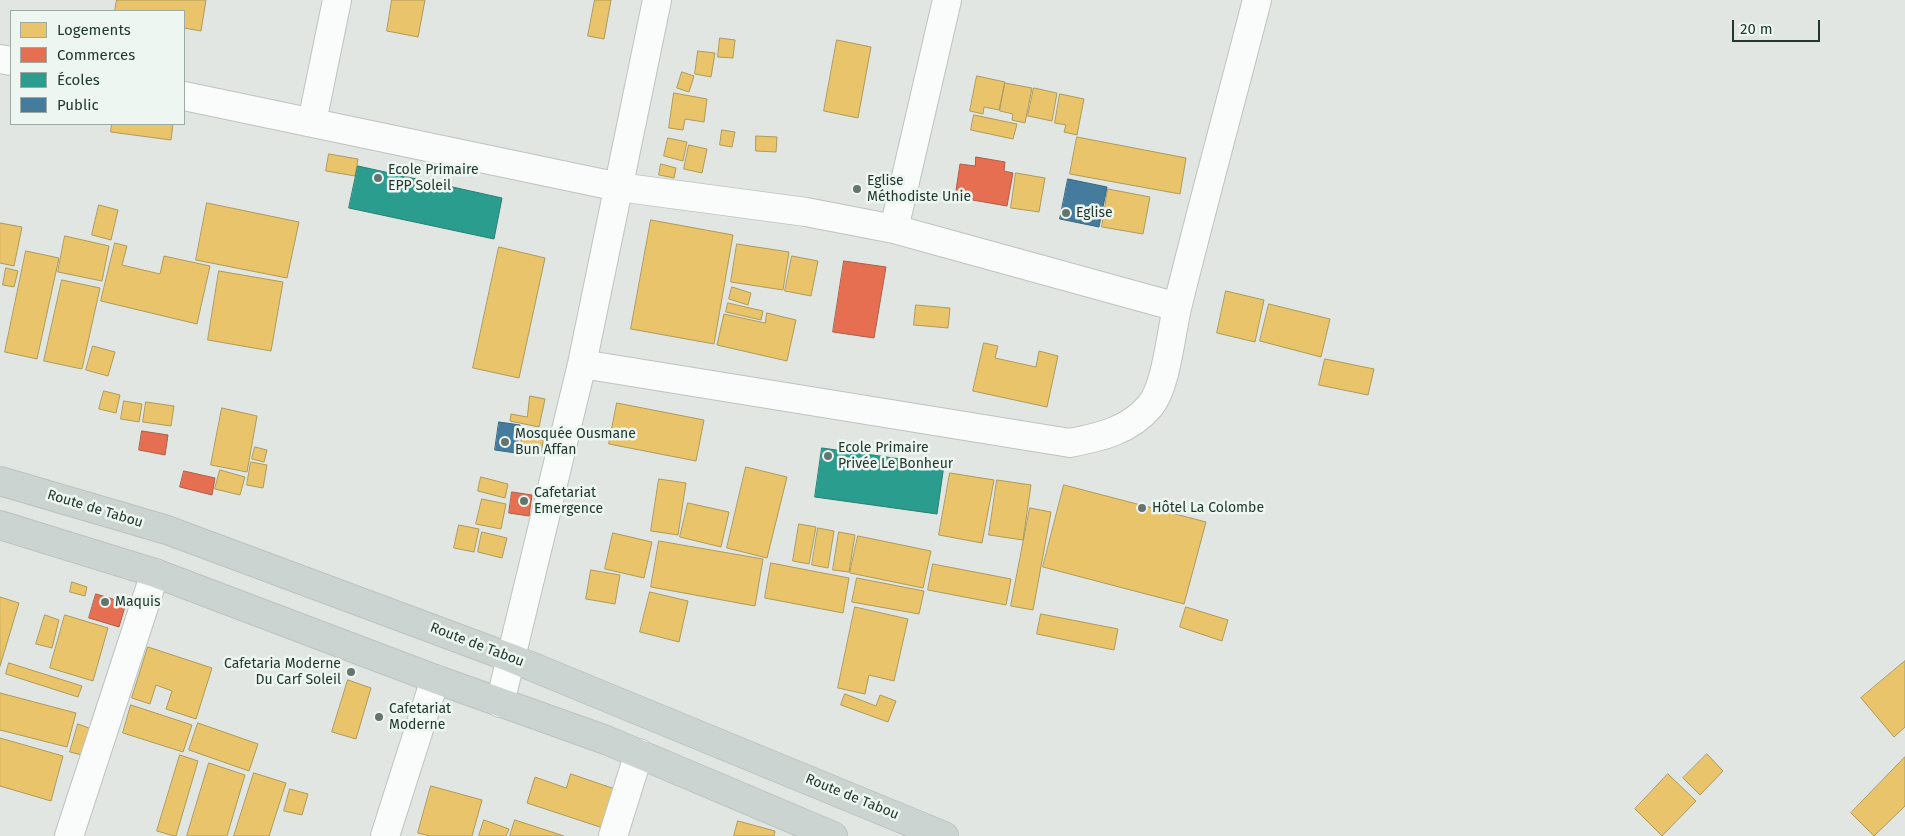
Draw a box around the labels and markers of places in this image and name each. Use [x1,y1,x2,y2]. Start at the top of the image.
place label: Ecole Primaire EPP Soleil [388,162,479,194]
marker: Ecole Primaire EPP Soleil [372,172,384,184]
place label: Eglise Méthodiste Unie [867,173,971,206]
marker: Eglise Méthodiste Unie [851,183,863,195]
place label: Eglise [1076,205,1113,221]
marker: Eglise [1060,207,1072,219]
place label: Mosquée Ousmane Bun Affan [515,426,636,458]
marker: Mosquée Ousmane Bun Affan [499,436,511,448]
place label: Ecole Primaire Privée Le Bonheur [838,440,953,472]
marker: Ecole Primaire Privée Le Bonheur [822,450,834,462]
place label: Cafetariat Emergence [534,485,603,518]
marker: Cafetariat Emergence [518,495,530,507]
place label: Hôtel La Colombe [1152,500,1264,516]
marker: Hôtel La Colombe [1136,502,1148,514]
place label: Maquis [115,594,161,610]
marker: Maquis [99,596,111,608]
place label: Cafetaria Moderne Du Carf Soleil [224,656,341,689]
marker: Cafetaria Moderne Du Carf Soleil [345,666,357,678]
place label: Cafetariat Moderne [389,701,451,734]
marker: Cafetariat Moderne [373,711,385,723]

